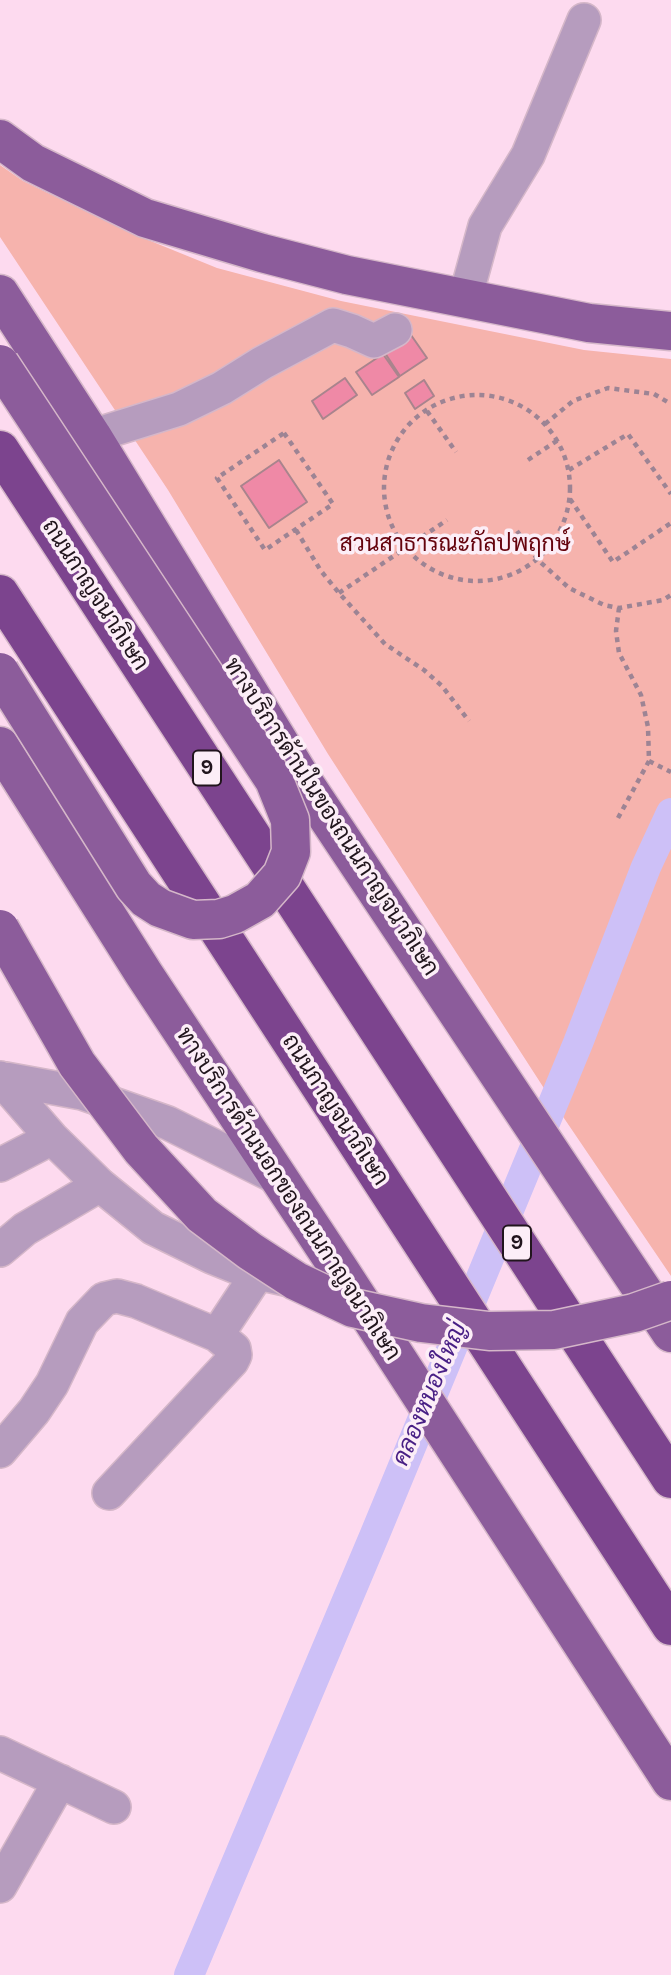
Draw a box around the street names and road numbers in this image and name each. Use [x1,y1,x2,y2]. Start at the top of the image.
street label: ถนนกาญจนาภิเษก [36,514,154,676]
street label: ทางบริการด้านในของถนนกาญจนาภิเษก [218,653,444,981]
road number: 9 [193,750,221,786]
street label: ทางบริการด้านนอกของถนนกาญจนาภิเษก [170,1022,406,1366]
street label: ถนนกาญจนาภิเษก [276,1029,394,1191]
road number: 9 [503,1226,531,1260]

